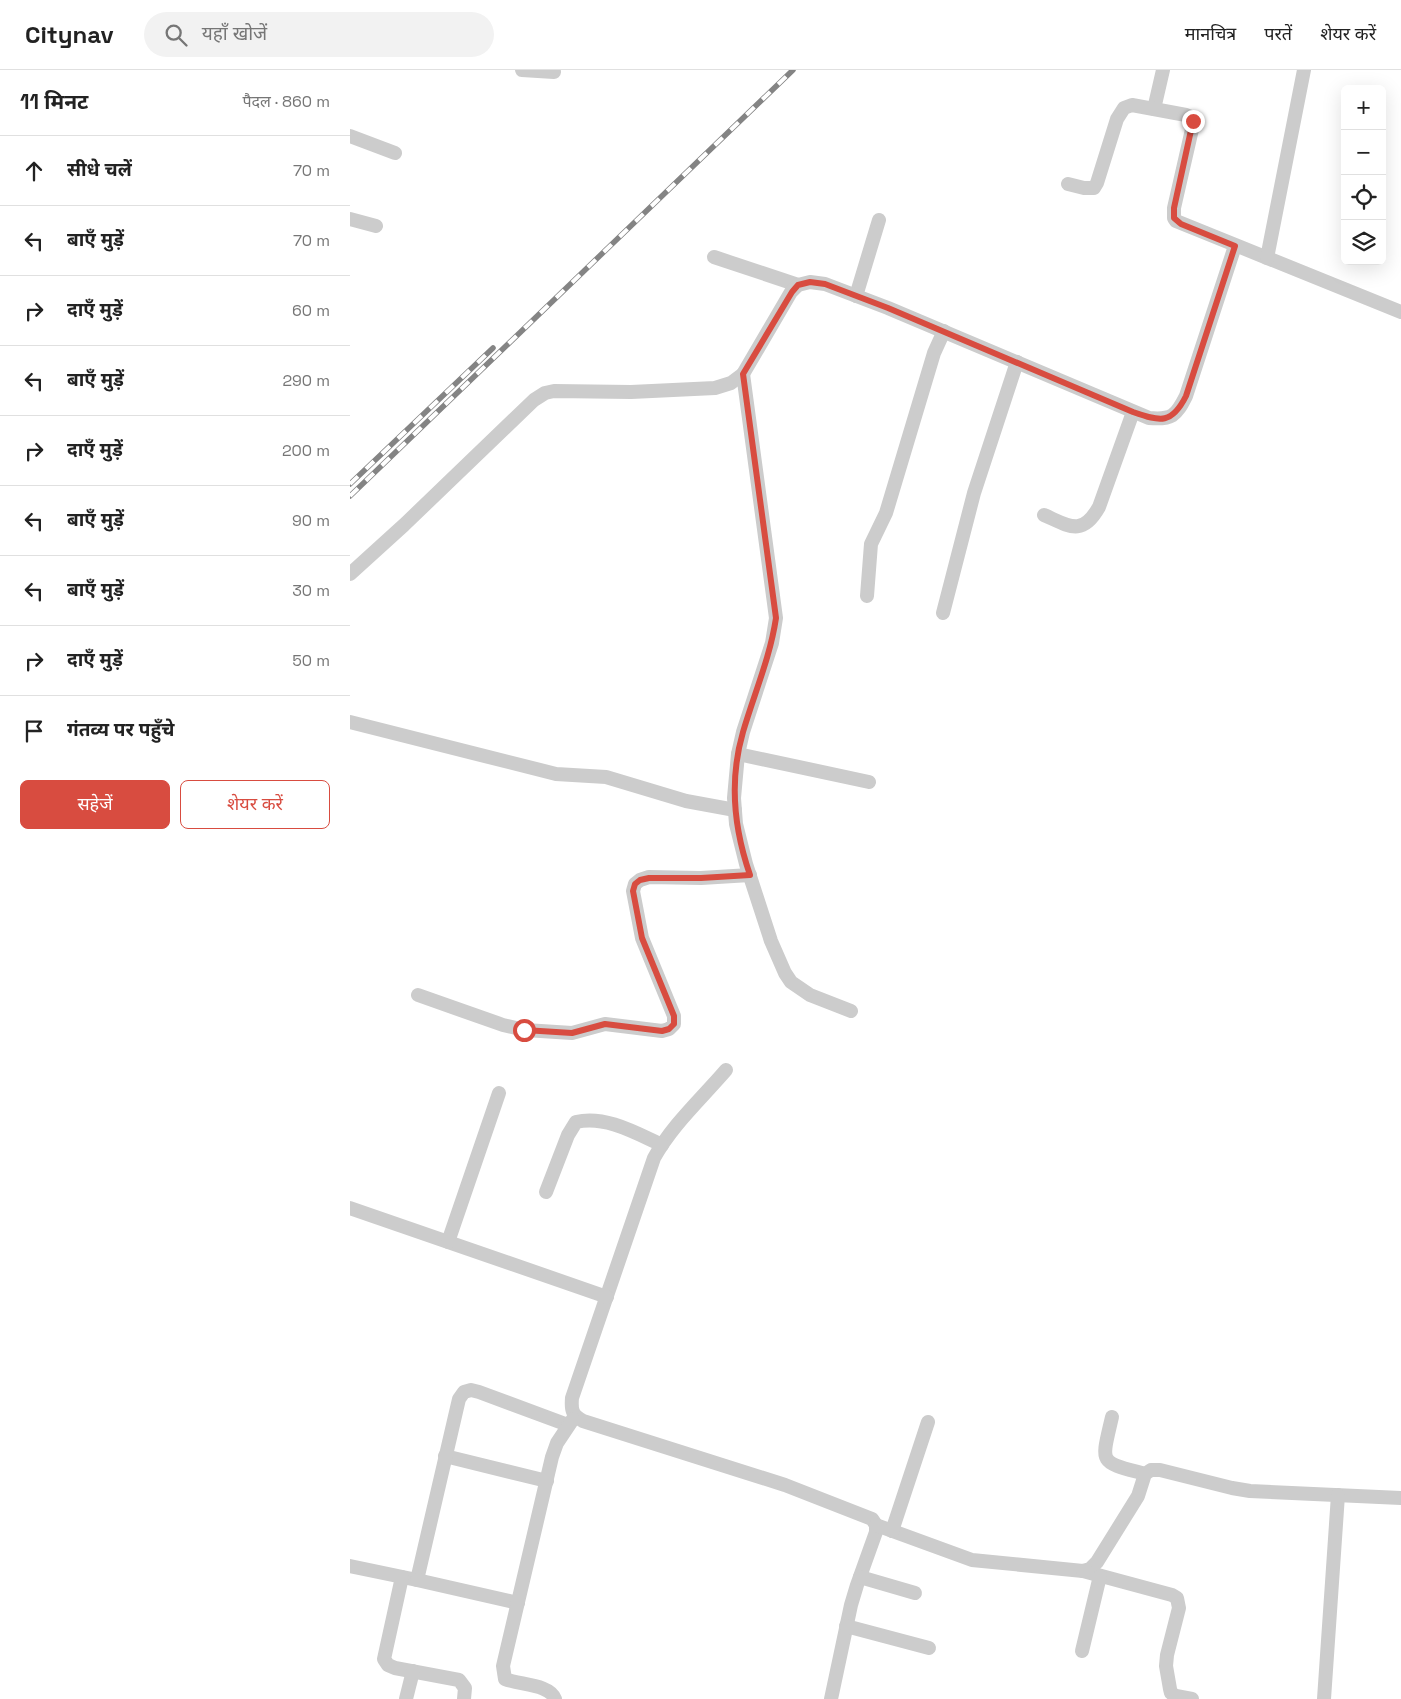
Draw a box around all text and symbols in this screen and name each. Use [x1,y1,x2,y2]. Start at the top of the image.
search box [144,12,494,57]
text: Citynav [25,19,114,50]
icon: search [162,21,190,49]
text: यहाँ खोजें [202,21,267,46]
text: मानचित्र [1185,22,1236,45]
text: परतें [1264,22,1292,45]
text: शेयर करें [1320,22,1376,45]
map controls [1341,85,1386,265]
button: + [1341,85,1386,130]
text: 11 मिनट [20,88,88,115]
text: पैदल · 860 m [242,91,330,112]
route end [1182,110,1205,133]
button: − [1341,130,1386,175]
icon: ahead [20,157,48,185]
text: सीधे चलें [67,157,132,182]
text: 70 m [293,160,330,181]
button: locate [1341,175,1386,220]
button: layers [1341,220,1386,265]
icon: left [20,227,48,255]
text: बाएँ मुड़ें [67,227,124,252]
text: 70 m [293,230,330,251]
icon: right [20,297,48,325]
text: दाएँ मुड़ें [67,297,123,322]
text: 60 m [292,300,330,321]
icon: left [20,367,48,395]
text: बाएँ मुड़ें [67,367,124,392]
text: 290 m [282,370,330,391]
icon: right [20,437,48,465]
text: दाएँ मुड़ें [67,437,123,462]
text: 200 m [282,440,330,461]
icon: left [20,507,48,535]
text: बाएँ मुड़ें [67,507,124,532]
text: 90 m [292,510,330,531]
icon: left [20,577,48,605]
text: बाएँ मुड़ें [67,577,124,602]
text: 30 m [292,580,330,601]
icon: right [20,647,48,675]
text: दाएँ मुड़ें [67,647,123,672]
text: 50 m [292,650,330,671]
icon: arrive [20,717,48,745]
text: गंतव्य पर पहुँचे [67,717,174,742]
button: सहेजें [20,780,170,829]
button: शेयर करें [180,780,330,829]
route start [513,1019,536,1042]

